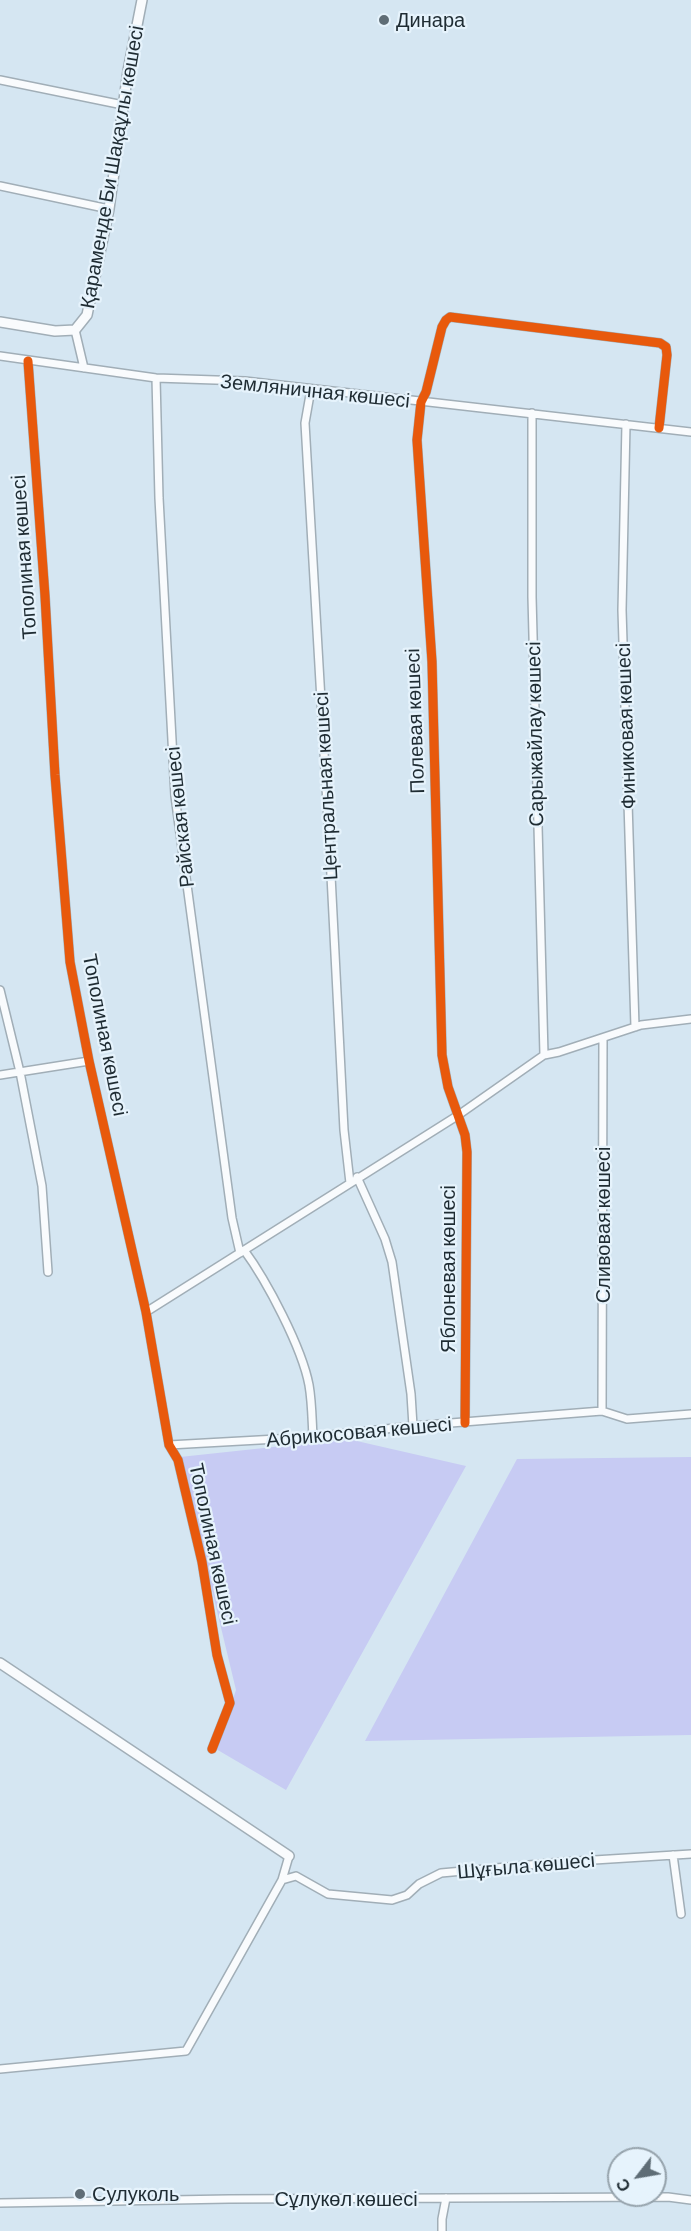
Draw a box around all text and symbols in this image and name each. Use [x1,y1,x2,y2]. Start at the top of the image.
place label: Динара [396,8,465,32]
marker: Динара [377,13,391,27]
street label: Қараменде Би Шақаұлы көшесі [75,24,149,310]
street label: Земляничная көшесі [219,369,411,413]
street label: Тополиная көшесі [6,474,42,640]
street label: Сарыжайлау көшесі [521,641,549,827]
street label: Финиковая көшесі [611,642,641,810]
street label: Полевая көшесі [400,648,430,794]
street label: Центральная көшесі [309,691,343,881]
street label: Райская көшесі [161,745,199,889]
street label: Тополиная көшесі [78,952,132,1118]
street label: Сливовая көшесі [591,1147,615,1303]
street label: Яблоневая көшесі [436,1185,460,1353]
street label: Абрикосовая көшесі [265,1412,453,1452]
street label: Тополиная көшесі [184,1461,242,1627]
street label: Шұғыла көшесі [456,1848,596,1884]
north arrow [607,2147,667,2207]
text: С [612,2176,634,2195]
place label: Сулуколь [92,2182,179,2206]
marker: Сулуколь [73,2187,87,2201]
street label: Сұлукөл көшесі [274,2187,418,2211]

